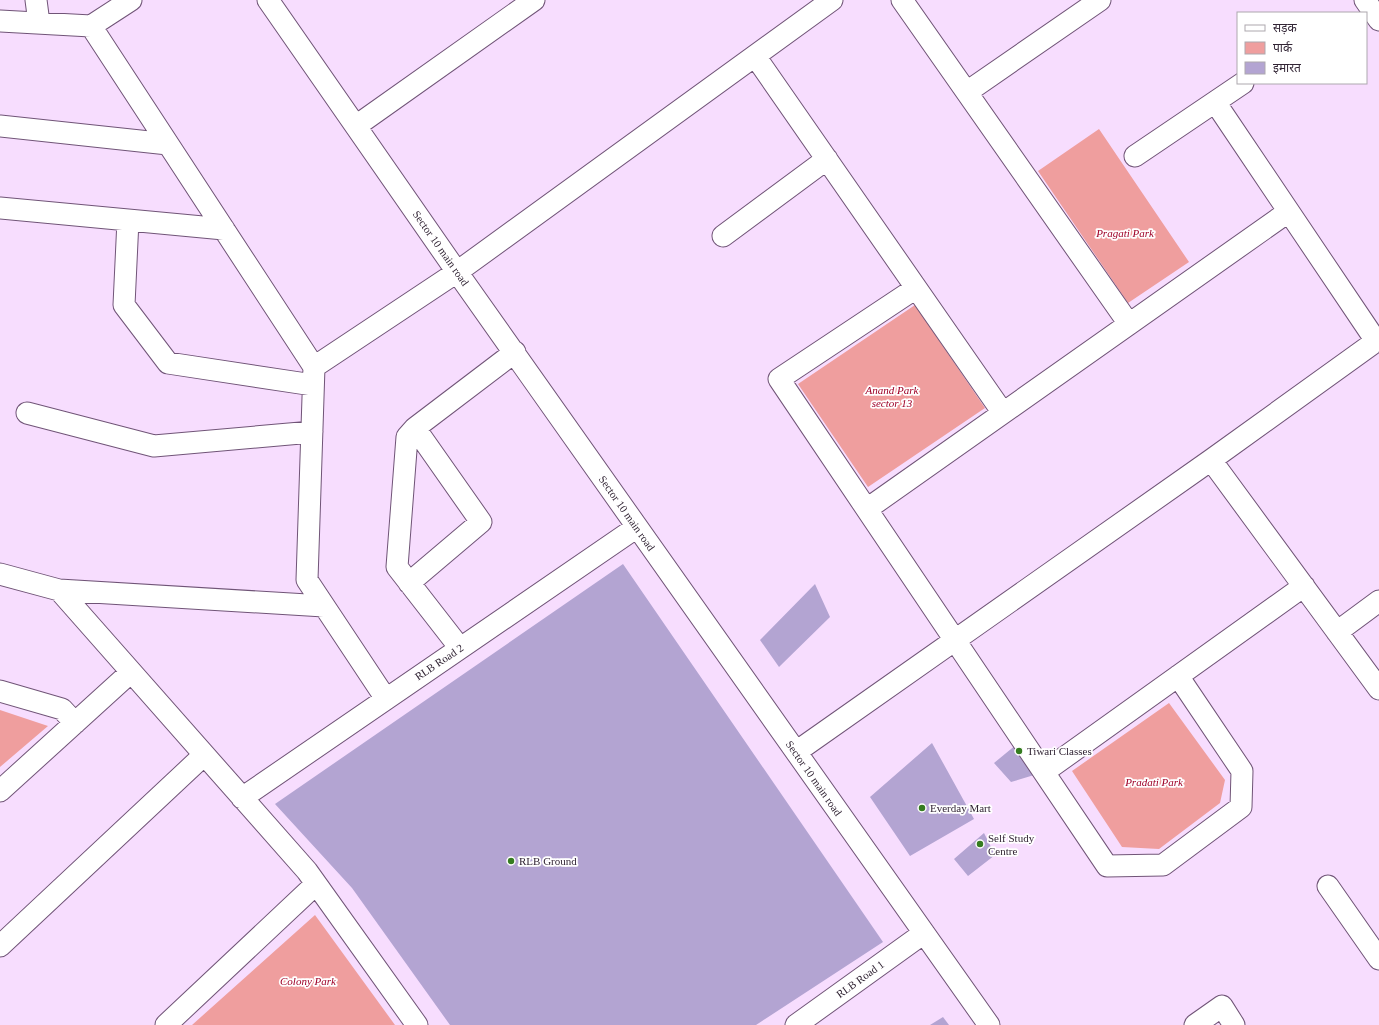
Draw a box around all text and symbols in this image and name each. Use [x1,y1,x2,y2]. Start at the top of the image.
legend [1237,12,1367,84]
text: सड़क [1273,21,1298,35]
text: पार्क [1273,41,1293,55]
text: इमारत [1273,61,1302,75]
street label: Sector 10 main road [411,208,472,288]
park label: Pragati Park [1095,227,1155,239]
park label: Anand Park sector 13 [865,384,920,409]
street label: Sector 10 main road [597,473,658,553]
street label: RLB Road 2 [413,641,465,683]
street label: Sector 10 main road [784,738,845,818]
place label: Tiwari Classes [1027,745,1092,757]
marker: Tiwari Classes [1014,746,1024,756]
park label: Pradati Park [1124,776,1184,788]
place label: Everday Mart [930,802,991,814]
marker: Everday Mart [917,803,927,813]
place label: Self Study Centre [988,832,1035,857]
marker: Self Study Centre [975,839,985,849]
place label: RLB Ground [519,855,577,867]
marker: RLB Ground [506,856,516,866]
street label: RLB Road 1 [834,958,886,1000]
park label: Colony Park [280,975,337,987]

